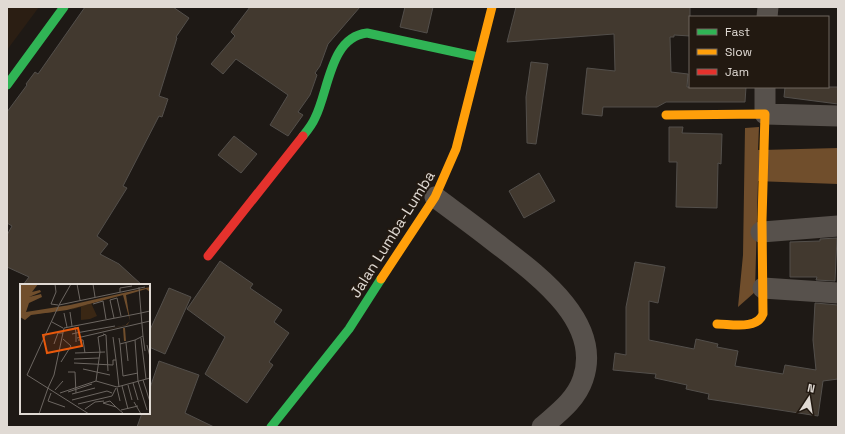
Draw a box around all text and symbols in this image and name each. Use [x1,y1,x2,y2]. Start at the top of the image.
legend [689,16,829,88]
text: Fast [725,24,750,40]
text: Slow [725,44,752,60]
text: Jam [725,64,749,80]
street label: Jalan Lumba-Lumba [345,167,439,301]
inset map [20,284,150,414]
north arrow [789,378,829,418]
text: N [806,381,816,396]

